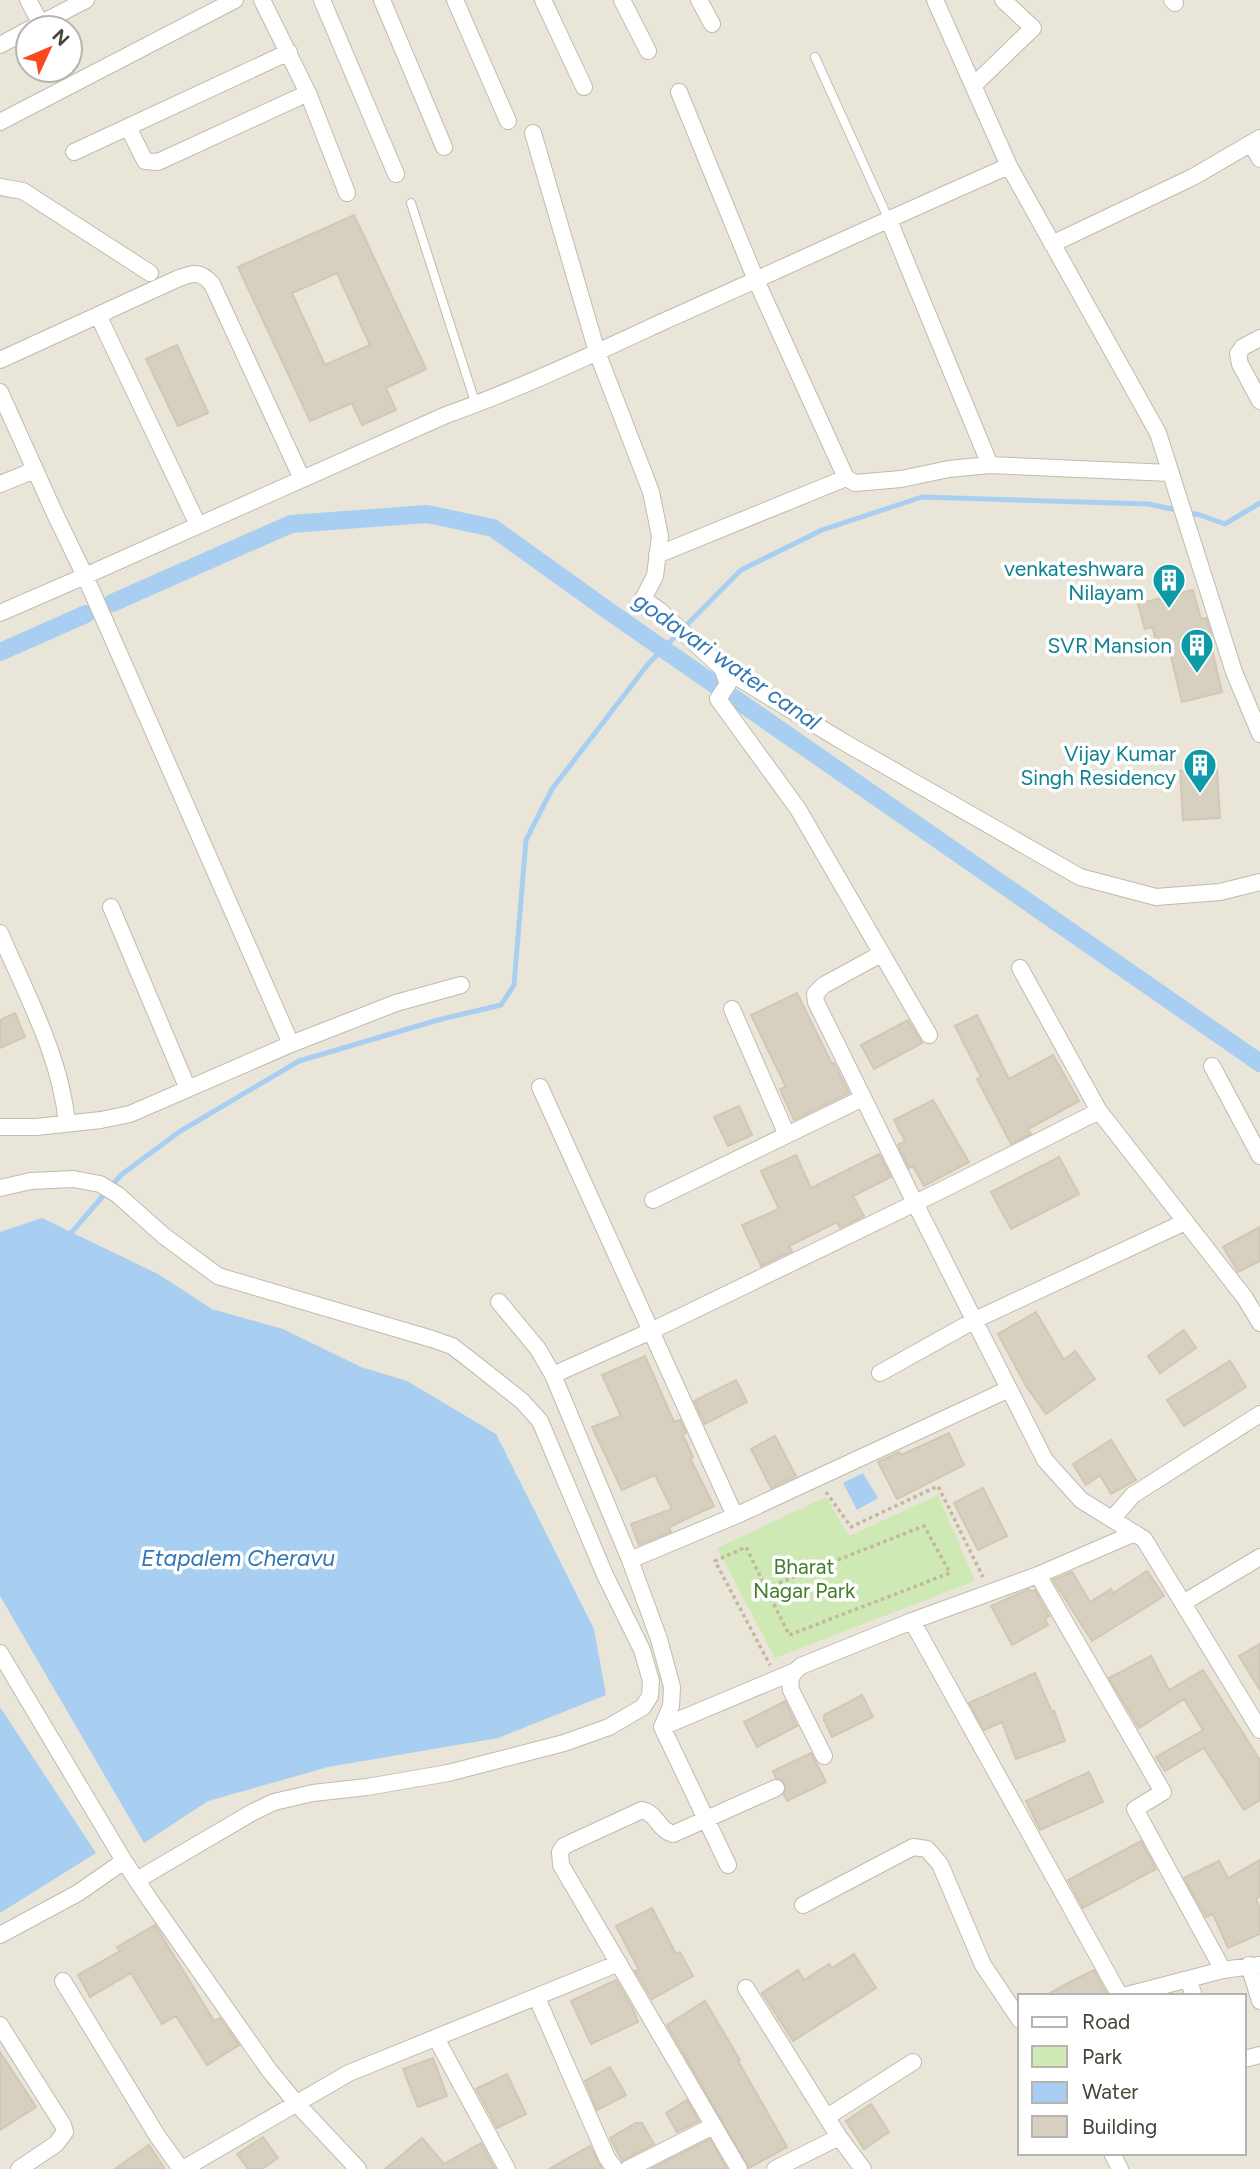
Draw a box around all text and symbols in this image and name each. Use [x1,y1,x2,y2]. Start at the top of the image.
north arrow [14,14,84,84]
text: N [47,24,74,51]
place label: venkateshwara Nilayam [1004,556,1144,605]
building icon: venkateshwara Nilayam [1150,561,1188,610]
water label: godavari water canal [628,586,827,737]
building icon: SVR Mansion [1178,626,1216,675]
place label: SVR Mansion [1047,633,1172,658]
place label: Vijay Kumar Singh Residency [1020,741,1176,790]
building icon: Vijay Kumar Singh Residency [1181,746,1219,795]
water label: Etapalem Cheravu [141,1544,335,1572]
park label: Bharat Nagar Park [753,1554,856,1603]
legend [1018,1994,1246,2155]
text: Road [1082,2009,1130,2034]
text: Park [1082,2044,1123,2069]
text: Water [1082,2079,1138,2104]
text: Building [1082,2114,1157,2139]

